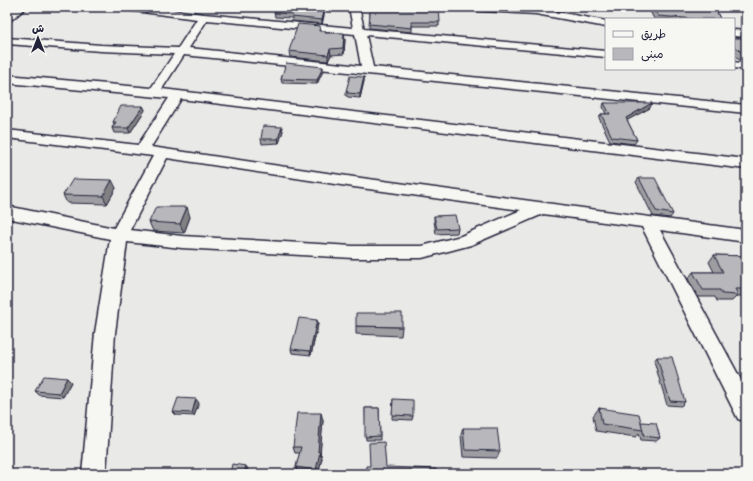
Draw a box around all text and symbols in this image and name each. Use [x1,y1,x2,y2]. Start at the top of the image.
north arrow [18,18,58,58]
legend [605,18,735,70]
text: ش [32,24,44,36]
text: طريق [641,29,666,43]
text: مبنى [641,49,664,63]

